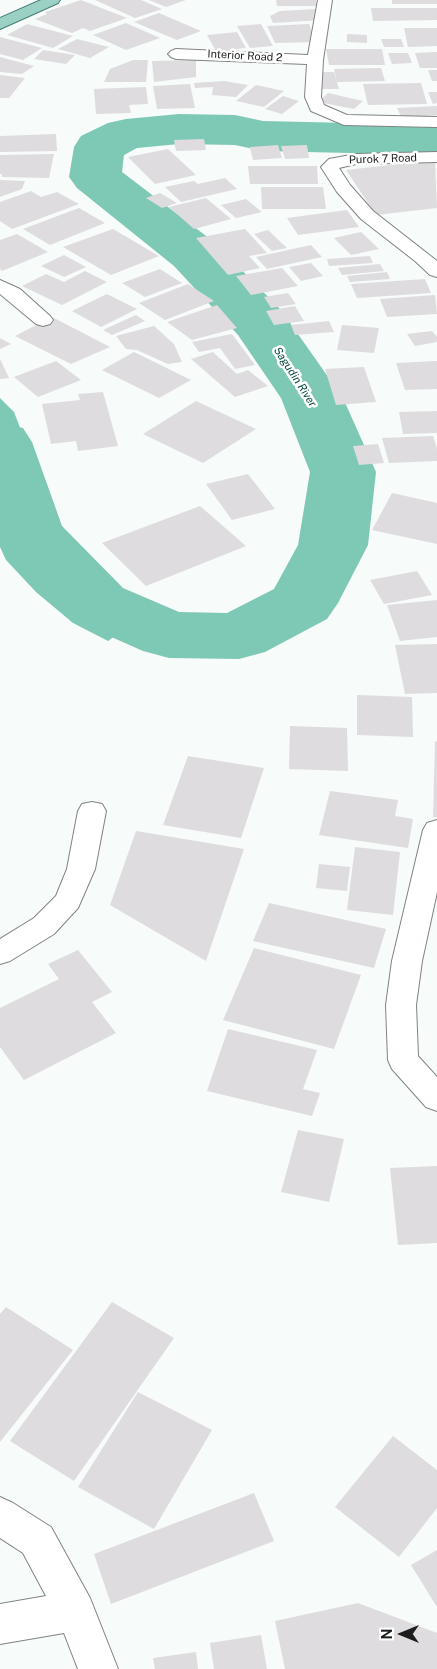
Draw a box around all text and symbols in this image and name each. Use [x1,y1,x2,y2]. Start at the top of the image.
street label: Interior Road 2 [207,47,283,65]
street label: Purok 7 Road [349,151,417,167]
water label: Sagudin River [271,345,319,409]
north arrow [377,1609,427,1659]
text: N [379,1629,395,1639]

